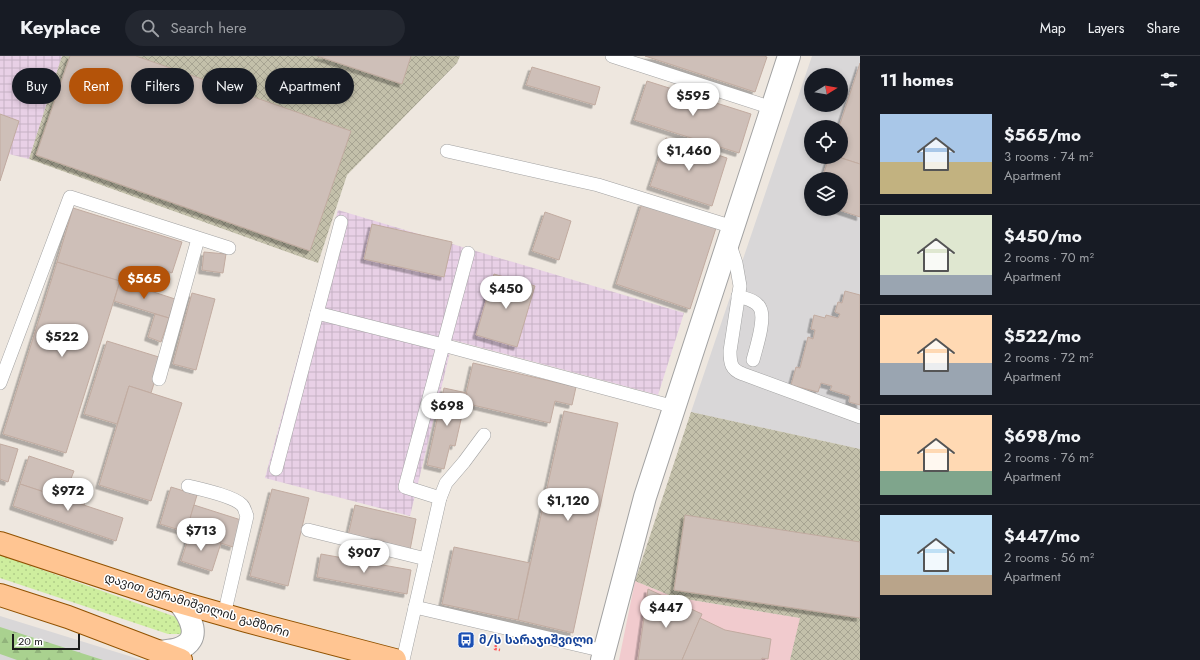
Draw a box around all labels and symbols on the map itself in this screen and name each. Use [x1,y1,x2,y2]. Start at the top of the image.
north arrow [804,68,848,112]
pin: $595 [669,83,717,117]
pin: $1,460 [656,138,722,172]
pin: $565 [120,266,168,300]
pin: $450 [482,276,530,310]
pin: $522 [38,324,86,358]
pin: $698 [423,393,471,427]
pin: $972 [44,478,92,512]
pin: $1,120 [535,488,601,522]
pin: $713 [177,518,225,552]
pin: $907 [340,540,388,574]
street label: დავით გურამიშვილის გამზირი [102,568,292,642]
pin: $447 [642,595,690,629]
bus stop icon: მ/ს სარაჯიშვილი [456,630,476,650]
place label: მ/ს სარაჯიშვილი [479,631,593,649]
scale bar [12,632,80,651]

